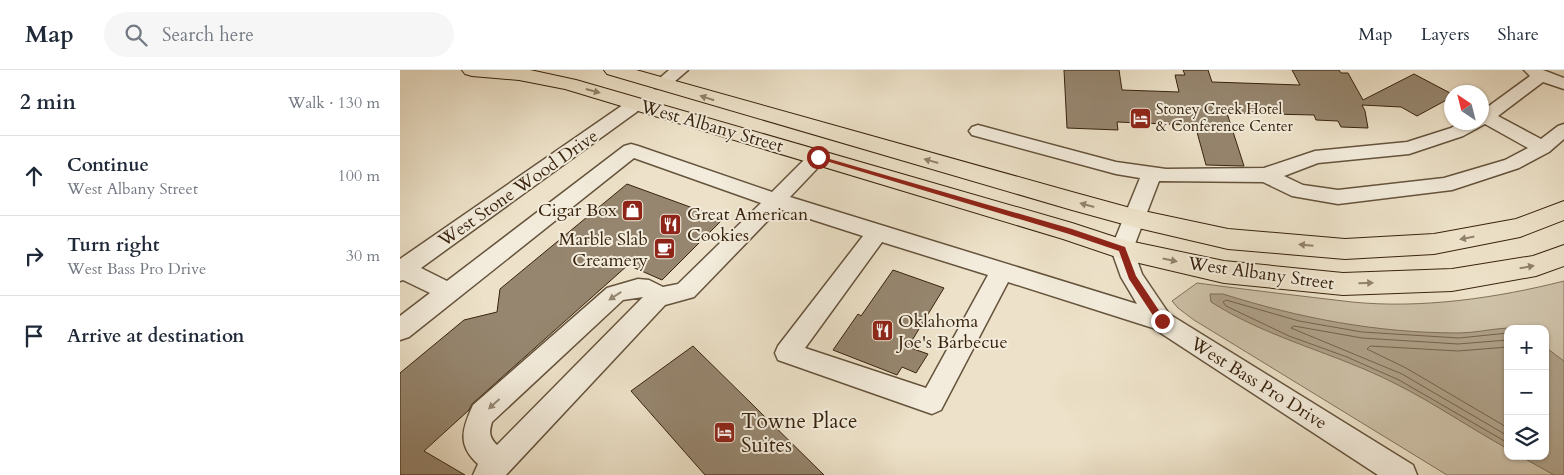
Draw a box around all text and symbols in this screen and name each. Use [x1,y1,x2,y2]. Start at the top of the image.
search box [104,12,454,57]
text: Map [25,18,74,51]
icon: search [122,21,150,49]
text: Search here [162,22,254,48]
text: Map [1358,22,1393,47]
text: Layers [1421,22,1470,47]
text: Share [1498,22,1539,47]
north arrow [1444,85,1489,130]
one-way arrow [586,87,601,95]
text: 2 min [20,88,76,117]
text: Walk · 130 m [288,92,380,114]
one-way arrow [700,93,715,101]
street label: West Albany Street [637,94,786,159]
place label: Stoney Creek Hotel & Conference Center [1156,99,1294,136]
hotel icon: Stoney Creek Hotel & Conference Center [1128,106,1152,130]
street label: West Stone Wood Drive [433,124,603,254]
route start [807,146,830,169]
text: Continue [67,152,149,178]
one-way arrow [923,157,938,165]
icon: ahead [20,162,48,190]
text: 100 m [338,165,380,187]
text: West Albany Street [67,178,198,200]
place label: Cigar Box [538,198,617,223]
shop icon: Cigar Box [621,198,645,222]
one-way arrow [1079,201,1094,209]
place label: Great American Cookies [687,202,809,248]
restaurant icon: Great American Cookies [659,212,683,236]
place label: Marble Slab Creamery [558,227,648,273]
text: Turn right [67,232,159,258]
one-way arrow [1460,234,1475,242]
cafe icon: Marble Slab Creamery [652,237,676,261]
one-way arrow [1297,241,1313,249]
icon: right [20,242,48,270]
text: 30 m [346,245,380,267]
street label: West Albany Street [1185,251,1336,296]
one-way arrow [1163,256,1178,264]
text: West Bass Pro Drive [67,258,206,280]
one-way arrow [1519,263,1535,271]
one-way arrow [1358,279,1374,287]
one-way arrow [608,291,622,300]
place label: Oklahoma Joe's Barbecue [895,309,1008,355]
route end [1151,310,1174,333]
restaurant icon: Oklahoma Joe's Barbecue [870,319,894,343]
icon: arrive [20,322,48,350]
text: Arrive at destination [67,323,244,349]
map controls [1504,325,1549,460]
button: + [1504,325,1549,370]
street label: West Bass Pro Drive [1185,331,1332,436]
button: − [1504,370,1549,415]
one-way arrow [488,398,500,410]
place label: Towne Place Suites [741,407,858,460]
button: layers [1504,415,1549,460]
hotel icon: Towne Place Suites [713,421,737,445]

